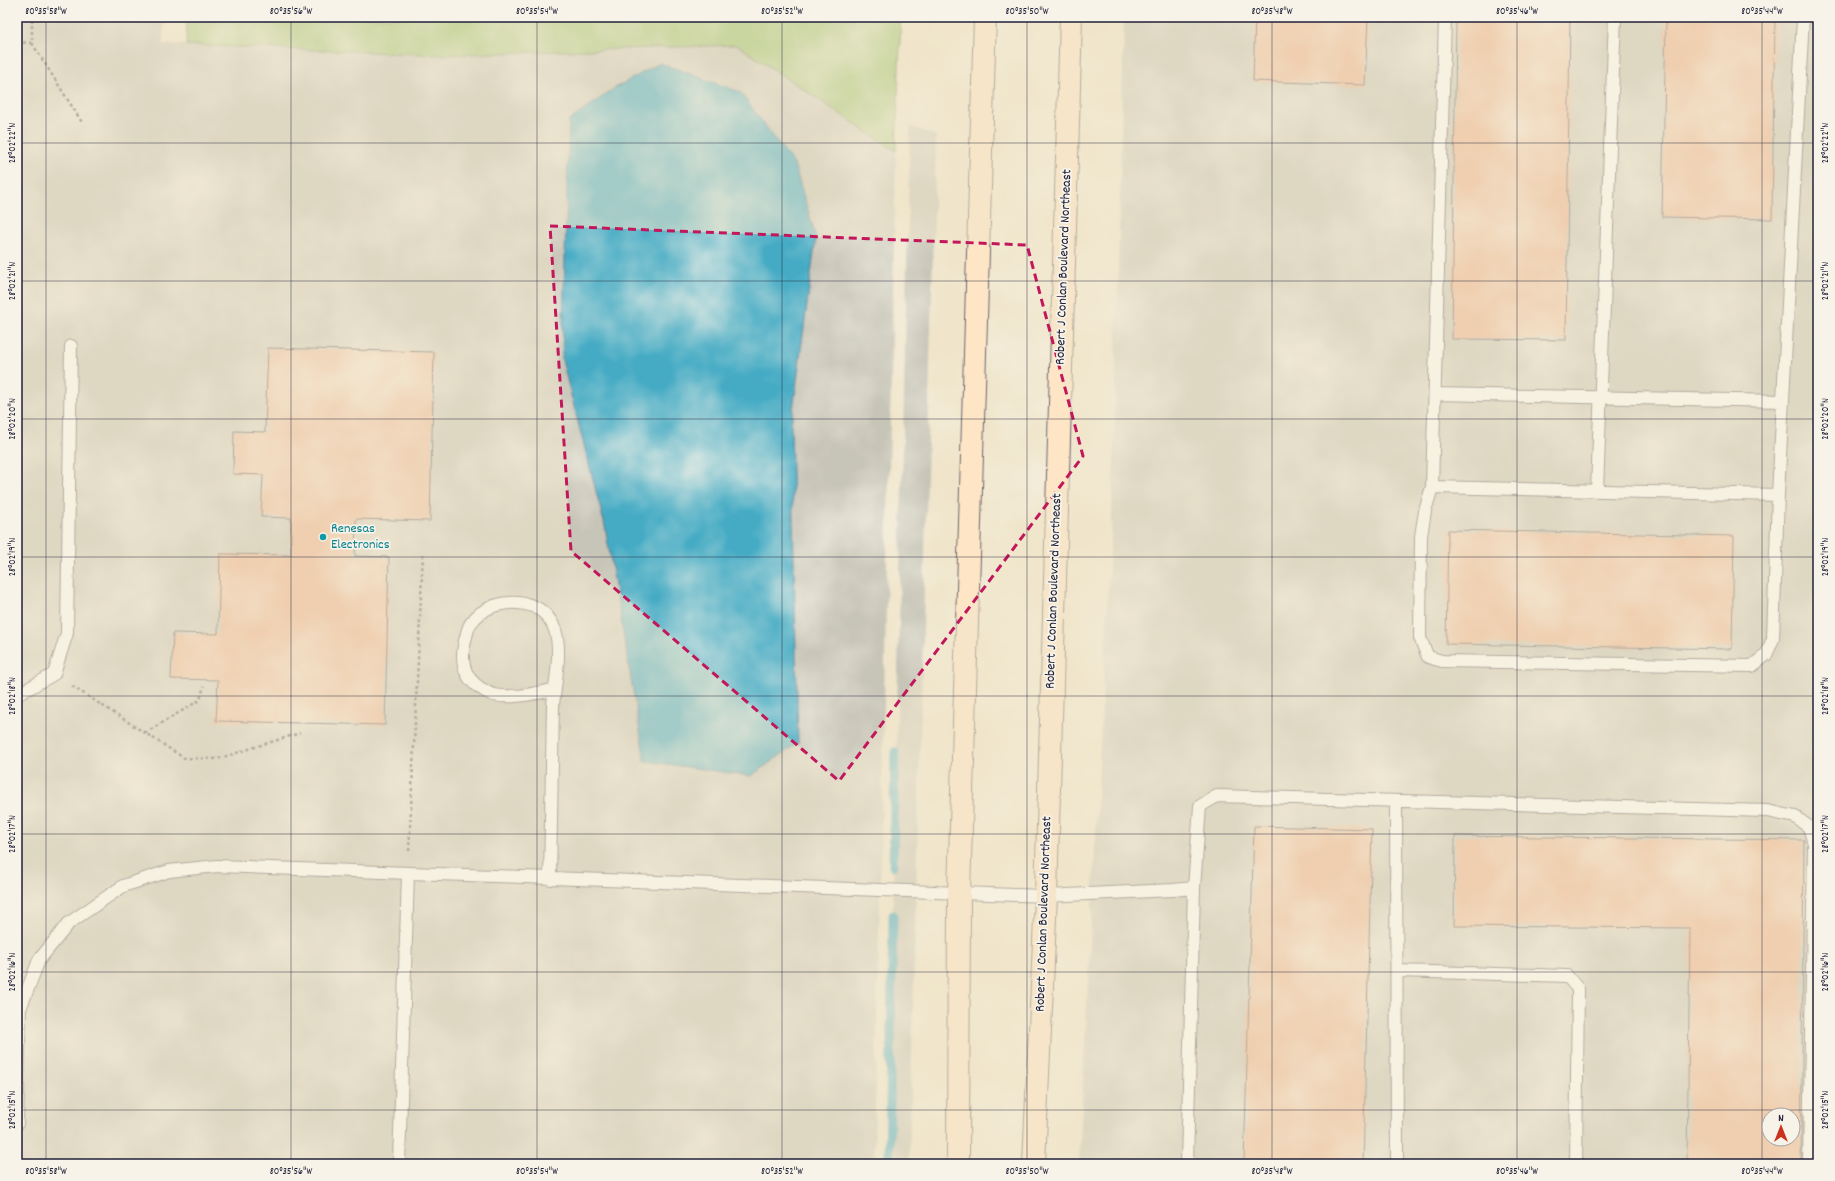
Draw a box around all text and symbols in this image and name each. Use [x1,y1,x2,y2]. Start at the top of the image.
text: 80°35'58"W [25,5,67,19]
text: 80°35'56"W [270,5,313,19]
text: 80°35'54"W [516,5,558,19]
text: 80°35'52"W [761,5,803,19]
text: 80°35'50"W [1005,5,1049,19]
text: 80°35'48"W [1251,5,1293,19]
text: 80°35'46"W [1496,5,1538,19]
text: 80°35'44"W [1741,5,1783,19]
text: 28°02'22"N [6,123,20,163]
text: 28°02'22"N [1819,123,1833,163]
street label: Robert J Conlan Boulevard Northeast [1051,169,1077,365]
text: 28°02'21"N [6,262,20,300]
text: 28°02'21"N [1819,262,1833,300]
text: 28°02'20"N [6,398,20,440]
text: 28°02'20"N [1819,398,1833,440]
street label: Robert J Conlan Boulevard Northeast [1041,493,1067,689]
place label: Renesas Electronics [331,519,390,555]
marker: Renesas Electronics [318,532,328,542]
text: 28°02'19"N [6,538,20,576]
text: 28°02'19"N [1819,538,1833,576]
text: 28°02'18"N [6,677,20,715]
text: 28°02'18"N [1819,677,1833,715]
text: 28°02'17"N [6,815,20,853]
text: 28°02'17"N [1819,815,1833,853]
street label: Robert J Conlan Boulevard Northeast [1031,816,1057,1012]
text: 28°02'16"N [6,952,20,991]
text: 28°02'16"N [1819,952,1833,991]
text: 28°02'15"N [6,1091,20,1129]
text: 28°02'15"N [1819,1091,1833,1129]
north arrow [1761,1107,1801,1147]
text: N [1778,1111,1784,1127]
text: 80°35'58"W [25,1165,67,1179]
text: 80°35'56"W [270,1165,313,1179]
text: 80°35'54"W [516,1165,558,1179]
text: 80°35'52"W [761,1165,803,1179]
text: 80°35'50"W [1005,1165,1049,1179]
text: 80°35'48"W [1251,1165,1293,1179]
text: 80°35'46"W [1496,1165,1538,1179]
text: 80°35'44"W [1741,1165,1783,1179]

